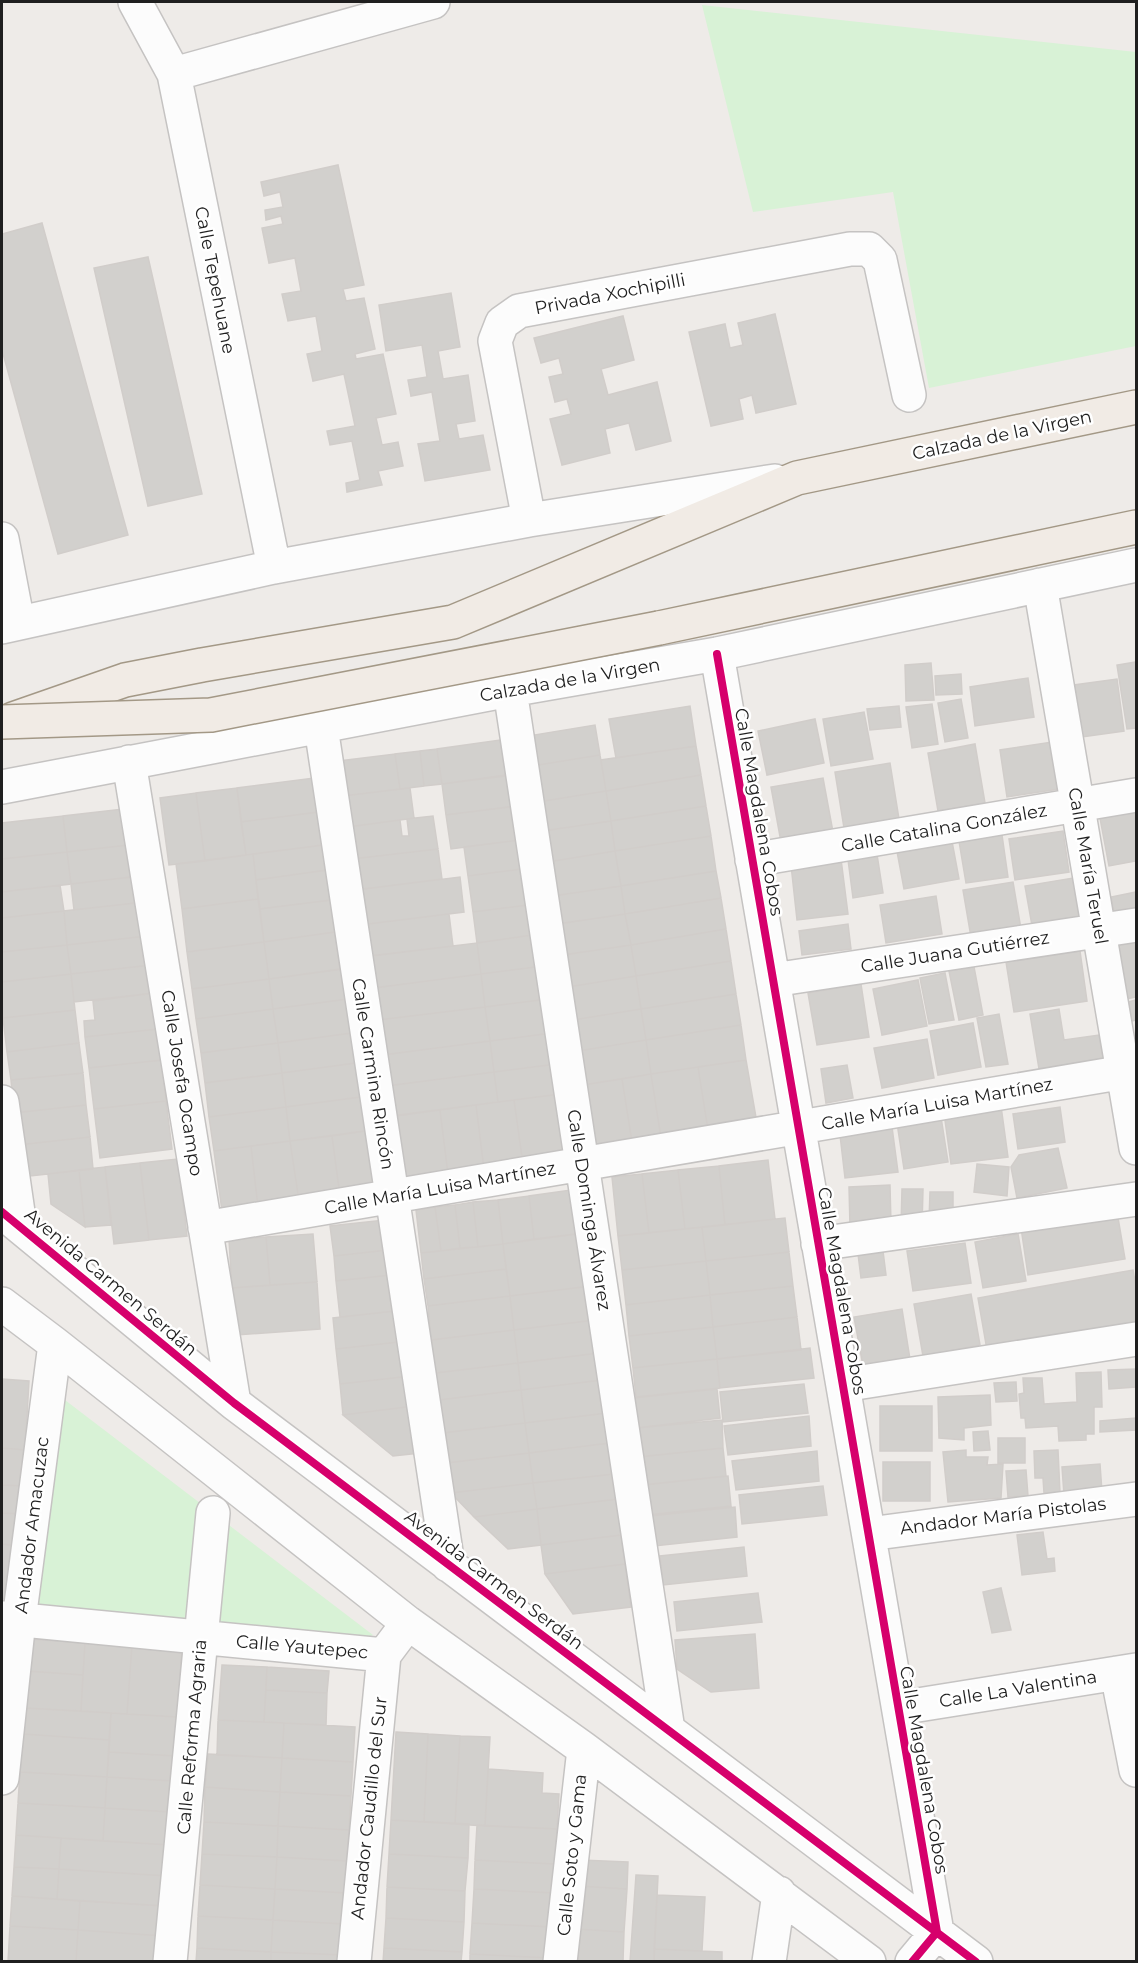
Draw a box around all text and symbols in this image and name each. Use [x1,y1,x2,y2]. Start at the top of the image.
street label: Calle Tepehuane [190,204,240,356]
street label: Privada Xochipilli [533,269,687,319]
street label: Calzada de la Virgen [910,405,1094,465]
street label: Calzada de la Virgen [478,653,662,707]
street label: Calle Magdalena Cobos [730,706,788,918]
street label: Calle María Teruel [1063,786,1113,946]
street label: Calle Catalina González [839,799,1049,857]
street label: Calle Juana Gutiérrez [859,926,1051,978]
street label: Calle Carmina Rincón [347,977,399,1171]
street label: Calle Josefa Ocampo [156,988,208,1178]
street label: Calle María Luisa Martínez [820,1073,1054,1135]
street label: Calle Dominga Álvarez [562,1108,616,1312]
street label: Calle María Luisa Martínez [323,1157,557,1219]
street label: Calle Magdalena Cobos [813,1185,871,1397]
street label: Avenida Carmen Serdán [20,1203,202,1361]
street label: Andador Amacuzac [10,1435,54,1615]
street label: Andador María Pistolas [899,1492,1107,1540]
street label: Avenida Carmen Serdán [400,1505,588,1655]
street label: Calle Yautepec [235,1630,369,1664]
street label: Calle Reforma Agraria [173,1638,211,1836]
street label: Calle Magdalena Cobos [895,1664,953,1876]
street label: Calle La Valentina [938,1666,1098,1712]
street label: Andador Caudillo del Sur [346,1695,392,1921]
street label: Calle Soto y Gama [553,1773,591,1937]

